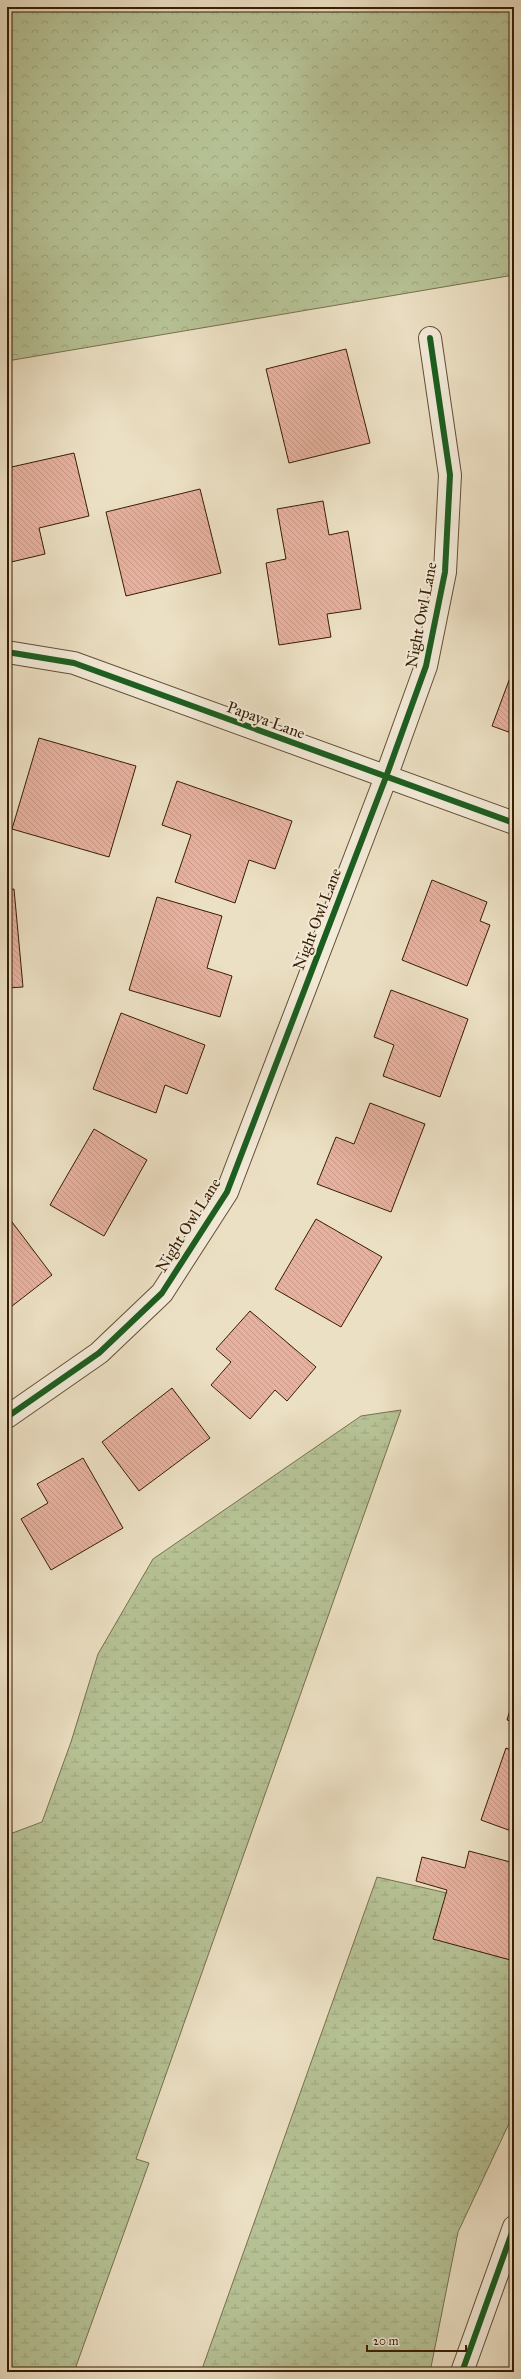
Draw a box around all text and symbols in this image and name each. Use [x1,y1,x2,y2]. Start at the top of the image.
street label: Night Owl Lane [401,560,442,670]
street label: Papaya Lane [224,697,308,743]
street label: Night Owl Lane [289,865,346,973]
street label: Night Owl Lane [151,1174,226,1276]
scale bar [367,2327,466,2353]
text: 20 m [373,2334,399,2348]

